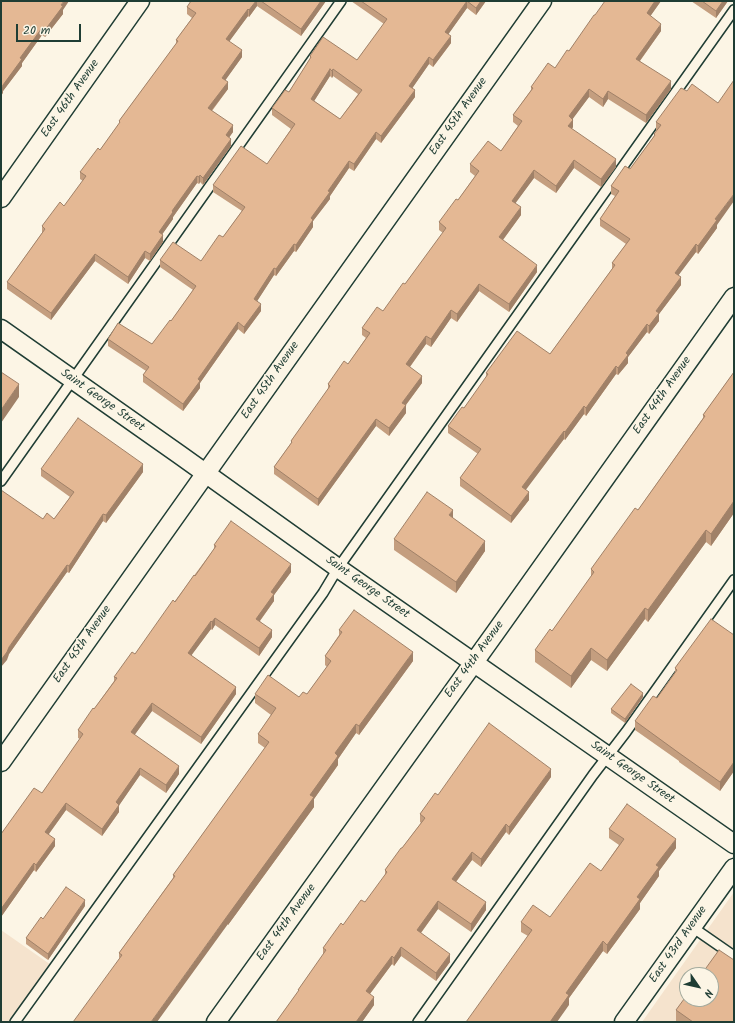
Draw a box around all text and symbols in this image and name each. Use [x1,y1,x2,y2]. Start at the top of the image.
scale bar [18,16,83,42]
text: 20 m [23,21,50,40]
street label: East 46th Avenue [39,57,103,141]
street label: East 45th Avenue [427,75,491,159]
street label: East 45th Avenue [239,339,303,423]
street label: East 44th Avenue [631,354,695,438]
street label: Saint George Street [57,367,147,435]
street label: Saint George Street [322,554,412,622]
street label: East 45th Avenue [51,603,115,687]
street label: East 44th Avenue [442,619,508,701]
street label: Saint George Street [587,739,677,807]
street label: East 44th Avenue [254,882,320,964]
street label: East 43rd Avenue [647,904,711,986]
north arrow [679,967,719,1007]
text: N [699,985,718,1001]

